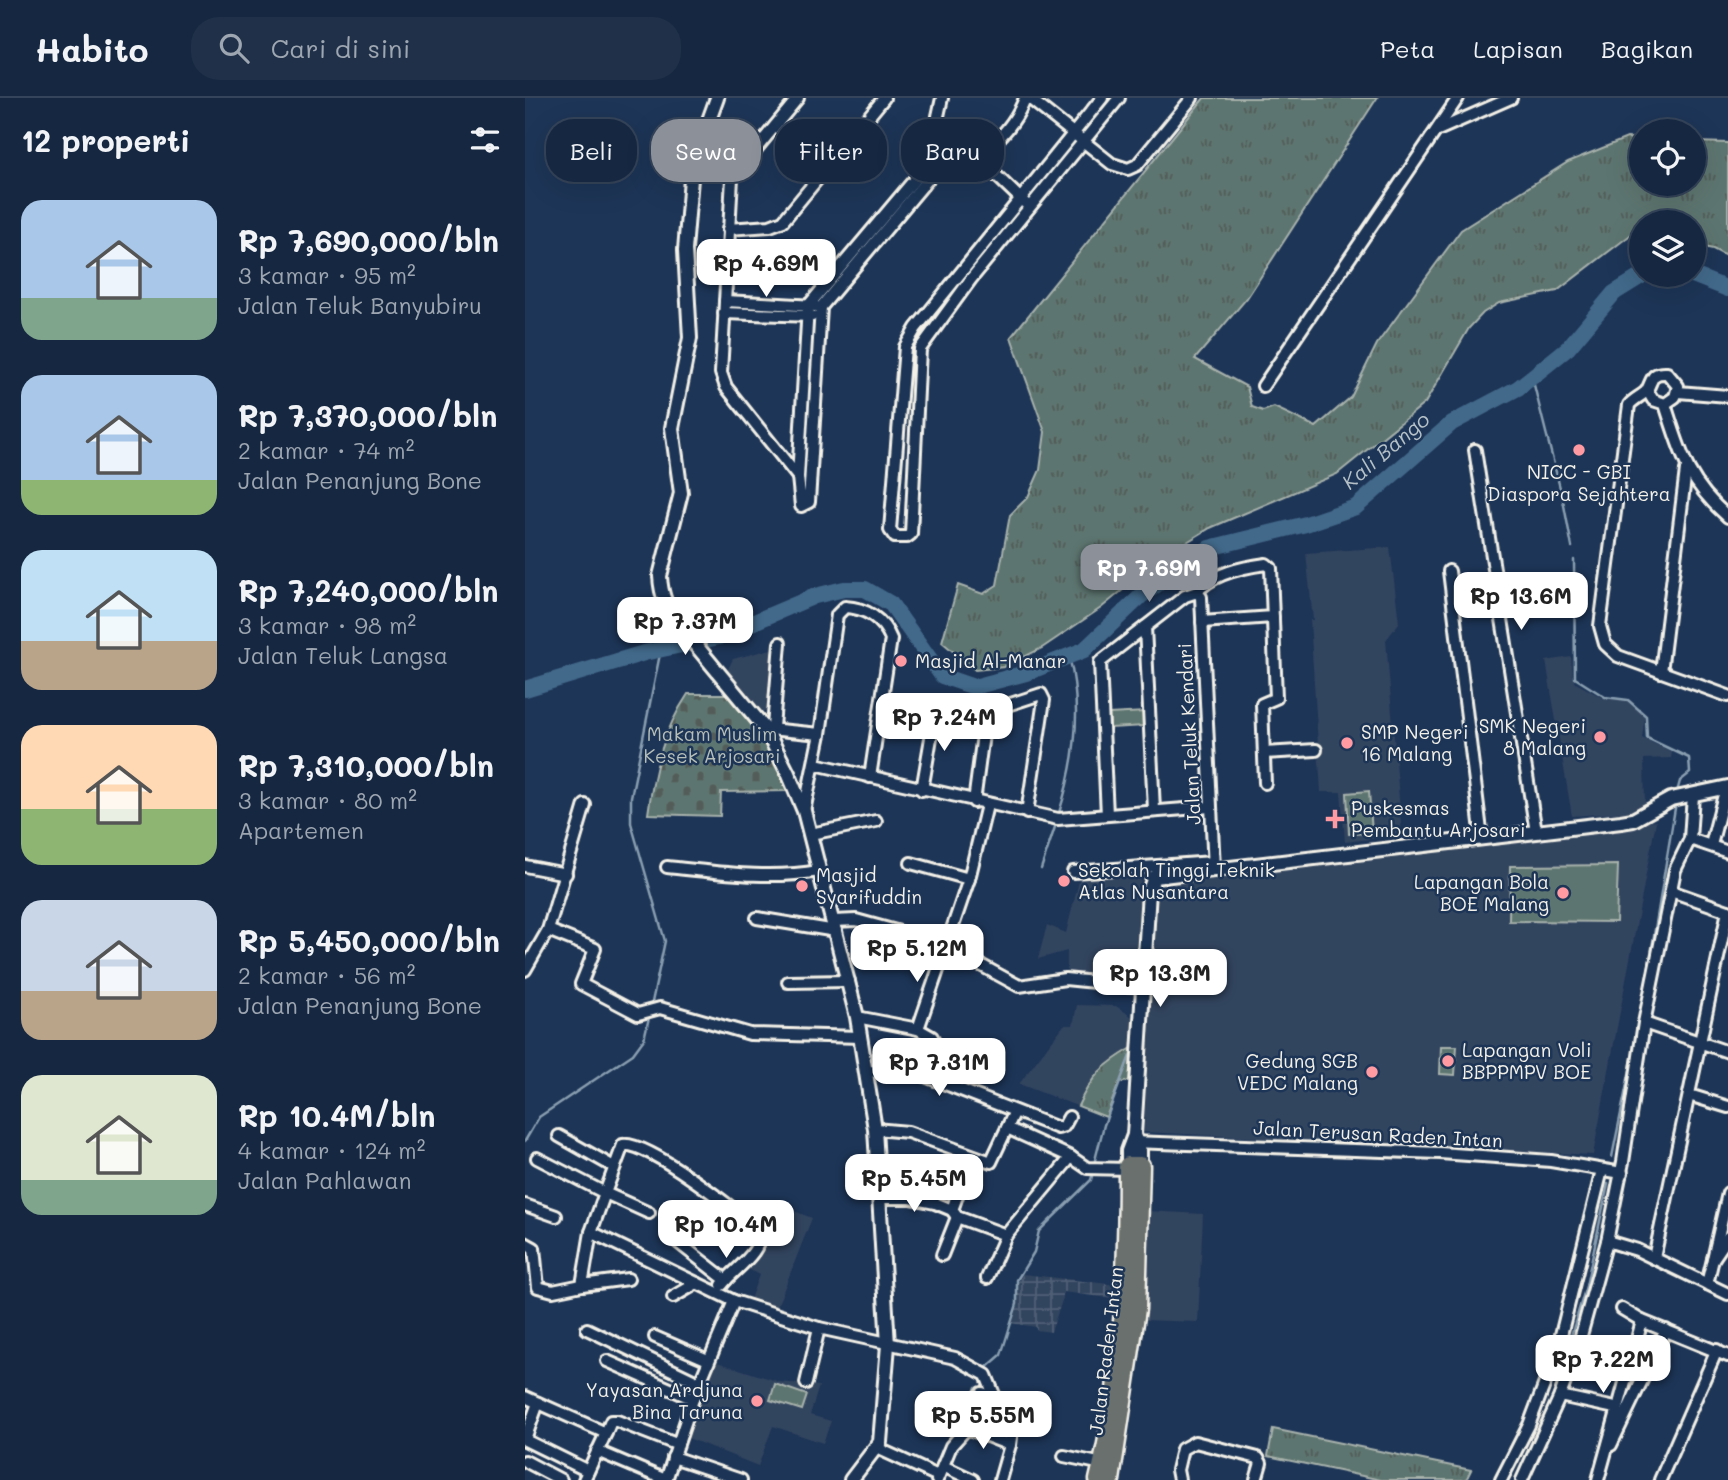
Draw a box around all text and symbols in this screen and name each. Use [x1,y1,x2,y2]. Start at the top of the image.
search box [191,17,681,80]
text: Habito [35,27,149,70]
icon: search [215,29,253,67]
text: Cari di sini [271,31,410,65]
text: Peta [1380,33,1435,64]
text: Lapisan [1473,33,1563,64]
text: Bagikan [1601,33,1693,64]
chip: Beli [546,119,637,182]
chip: Sewa [651,119,761,182]
chip: Filter [775,119,887,182]
chip: Baru [901,119,1004,182]
map controls [1629,119,1706,287]
button: locate [1629,119,1706,196]
text: 12 properti [21,120,190,160]
icon: filters [466,121,504,159]
button: layers [1629,210,1706,287]
text: Rp 7,690,000/bln [238,220,499,260]
icon: home [77,228,161,312]
pin: Rp 4.69M [694,240,838,299]
text: Rp 4.69M [713,247,819,277]
text: 3 kamar · 95 m² [238,260,416,290]
text: Jalan Teluk Banyubiru [238,290,482,320]
text: Rp 7,370,000/bln [238,395,497,435]
icon: home [77,403,161,487]
water label: Kali Bango [1336,405,1435,494]
text: 2 kamar · 74 m² [238,435,414,465]
marker: NICC - GBI Diaspora Sejahtera [1571,442,1587,458]
place label: NICC - GBI Diaspora Sejahtera [1487,459,1671,506]
text: Jalan Penanjung Bone [238,465,482,495]
pin: Rp 7.69M [1077,545,1221,604]
text: Rp 7.69M [1097,552,1201,582]
text: Rp 7,240,000/bln [238,570,498,610]
pin: Rp 13.6M [1449,573,1593,632]
icon: home [77,578,161,662]
text: Rp 13.6M [1470,580,1572,610]
pin: Rp 7.37M [613,598,757,657]
text: Rp 7.37M [633,605,737,635]
text: 3 kamar · 98 m² [238,610,416,640]
text: Jalan Teluk Langsa [238,640,448,670]
street label: Jalan Teluk Kendari [1171,642,1206,826]
place label: Masjid Al-Manar [915,648,1066,673]
marker: Masjid Al-Manar [893,653,909,669]
pin: Rp 7.24M [872,694,1016,753]
text: Rp 7.24M [892,701,996,731]
place label: SMK Negeri 8 Malang [1479,713,1586,760]
place label: SMP Negeri 16 Malang [1361,719,1468,766]
park label: Makam Muslim Kesek Arjosari [643,721,781,768]
marker: SMK Negeri 8 Malang [1592,729,1608,745]
marker: SMP Negeri 16 Malang [1339,735,1355,751]
text: Rp 7,310,000/bln [238,745,494,785]
icon: home [77,753,161,837]
text: 3 kamar · 80 m² [238,785,417,815]
place label: Puskesmas Pembantu Arjosari [1351,795,1526,842]
marker: Puskesmas Pembantu Arjosari [1325,809,1345,829]
text: Apartemen [238,815,364,845]
place label: Sekolah Tinggi Teknik Atlas Nusantara [1078,857,1275,904]
place label: Masjid Syarifuddin [816,862,922,909]
place label: Lapangan Bola BOE Malang [1414,869,1549,916]
marker: Sekolah Tinggi Teknik Atlas Nusantara [1056,873,1072,889]
marker: Masjid Syarifuddin [794,878,810,894]
marker: Lapangan Bola BOE Malang [1555,885,1571,901]
text: Rp 5,450,000/bln [238,920,500,960]
pin: Rp 5.12M [845,924,989,984]
icon: home [77,928,161,1012]
text: Rp 5.12M [867,932,967,962]
pin: Rp 13.3M [1088,950,1232,1009]
text: Rp 13.3M [1109,957,1211,987]
text: 2 kamar · 56 m² [238,960,415,990]
text: Jalan Penanjung Bone [238,990,482,1020]
place label: Lapangan Voli BBPPMPV BOE [1462,1037,1591,1084]
pin: Rp 7.31M [867,1038,1011,1098]
text: Rp 7.31M [888,1046,990,1076]
place label: Gedung SGB VEDC Malang [1237,1048,1358,1095]
marker: Lapangan Voli BBPPMPV BOE [1440,1053,1456,1069]
marker: Gedung SGB VEDC Malang [1364,1064,1380,1080]
text: Rp 10.4M/bln [238,1095,436,1135]
icon: home [77,1103,161,1187]
street label: Jalan Terusan Raden Intan [1253,1114,1503,1153]
text: 4 kamar · 124 m² [238,1135,425,1165]
pin: Rp 5.45M [842,1154,986,1214]
text: Rp 5.45M [861,1162,967,1192]
text: Jalan Pahlawan [238,1165,412,1195]
pin: Rp 10.4M [654,1200,798,1260]
text: Rp 10.4M [674,1208,778,1238]
street label: Jalan Raden Intan [1083,1265,1128,1437]
pin: Rp 7.22M [1531,1336,1675,1395]
text: Rp 7.22M [1552,1343,1654,1373]
place label: Yayasan Ardjuna Bina Taruna [585,1377,743,1424]
pin: Rp 5.55M [911,1392,1055,1451]
marker: Yayasan Ardjuna Bina Taruna [749,1393,765,1409]
text: Rp 5.55M [931,1399,1035,1429]

